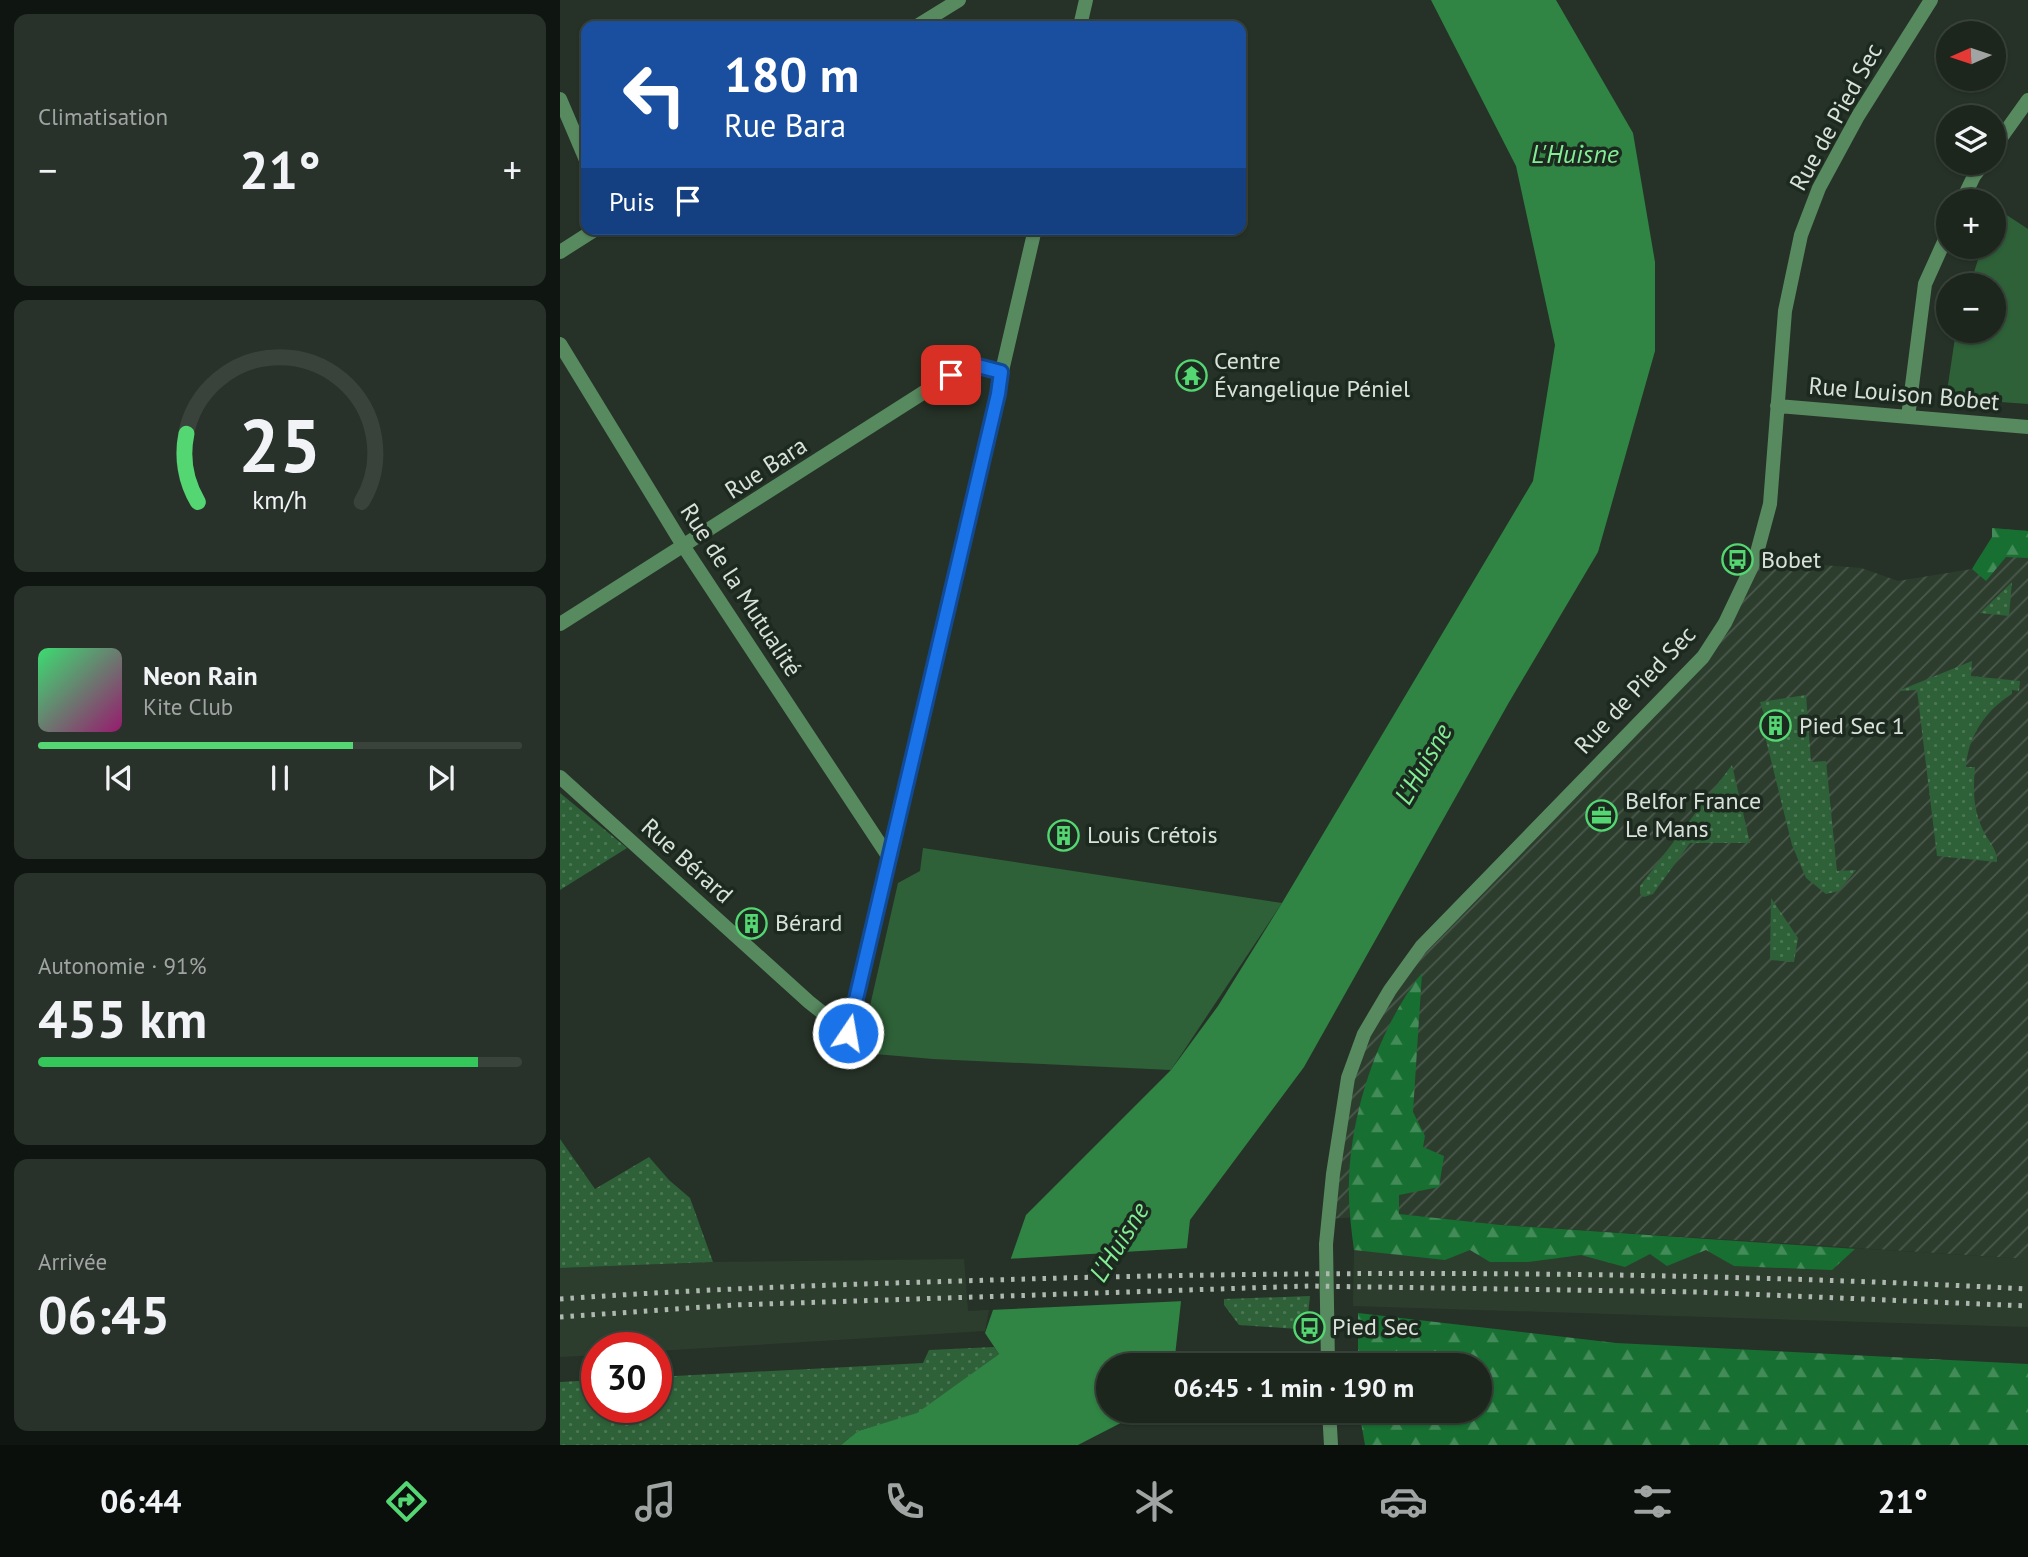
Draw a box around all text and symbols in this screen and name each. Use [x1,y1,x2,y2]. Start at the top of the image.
north arrow [1936,21,2006,91]
map controls [1936,21,2006,343]
street label: Rue de Pied Sec [1782,37,1889,196]
text: 180 m [724,42,859,106]
icon: left [609,49,700,140]
text: Climatisation [38,102,168,131]
text: Rue Bara [724,104,846,146]
button: layers [1936,105,2006,175]
text: 21° [239,136,321,203]
water label: L'Huisne [1531,137,1619,170]
text: − [38,145,57,194]
text: + [503,145,522,194]
icon: arrive [669,182,707,220]
text: Puis [609,185,655,218]
button: + [1936,189,2006,259]
button: − [1936,273,2006,343]
pin [921,345,981,405]
place label: Centre Évangelique Péniel [1214,345,1410,404]
icon: arrive [932,356,970,394]
temple icon: Centre Évangelique Péniel [1174,358,1208,392]
street label: Rue Louison Bobet [1807,370,2001,417]
text: 25 [239,399,321,493]
street label: Rue Bara [719,430,813,506]
text: km/h [253,484,307,516]
street label: Rue de la Mutualité [674,497,809,682]
bus stop icon: Bobet [1721,543,1755,577]
place label: Bobet [1761,544,1821,575]
street label: Rue de Pied Sec [1567,619,1702,760]
text: Neon Rain [143,659,258,692]
text: Kite Club [143,692,233,721]
building icon: Pied Sec 1 [1759,709,1793,743]
place label: Pied Sec 1 [1799,710,1905,741]
water label: L'Huisne [1386,718,1459,810]
icon: previous [100,759,138,797]
icon: pause [261,759,299,797]
icon: next [422,759,460,797]
place label: Belfor France Le Mans [1625,785,1761,844]
office icon: Belfor France Le Mans [1585,798,1619,832]
street label: Rue Bérard [635,811,740,910]
building icon: Louis Crétois [1047,818,1081,852]
place label: Louis Crétois [1087,819,1218,850]
building icon: Bérard [735,906,769,940]
place label: Bérard [775,907,842,938]
text: Autonomie · 91% [38,951,206,980]
text: 455 km [38,985,207,1052]
position arrow [811,996,885,1070]
water label: L'Huisne [1081,1196,1156,1288]
text: Arrivée [38,1247,107,1276]
text: 06:45 [38,1281,170,1348]
bus stop icon: Pied Sec [1292,1310,1326,1344]
place label: Pied Sec [1332,1311,1419,1342]
speed limit sign: 30 [581,1332,672,1423]
text: 06:45 · 1 min · 190 m [1174,1371,1414,1404]
icon: directions [382,1477,431,1526]
icon: music [631,1477,680,1526]
icon: phone [880,1477,929,1526]
icon: climate [1130,1477,1179,1526]
icon: car [1379,1477,1428,1526]
icon: filters [1628,1477,1677,1526]
text: 06:44 [100,1480,181,1522]
text: 21° [1878,1480,1928,1522]

